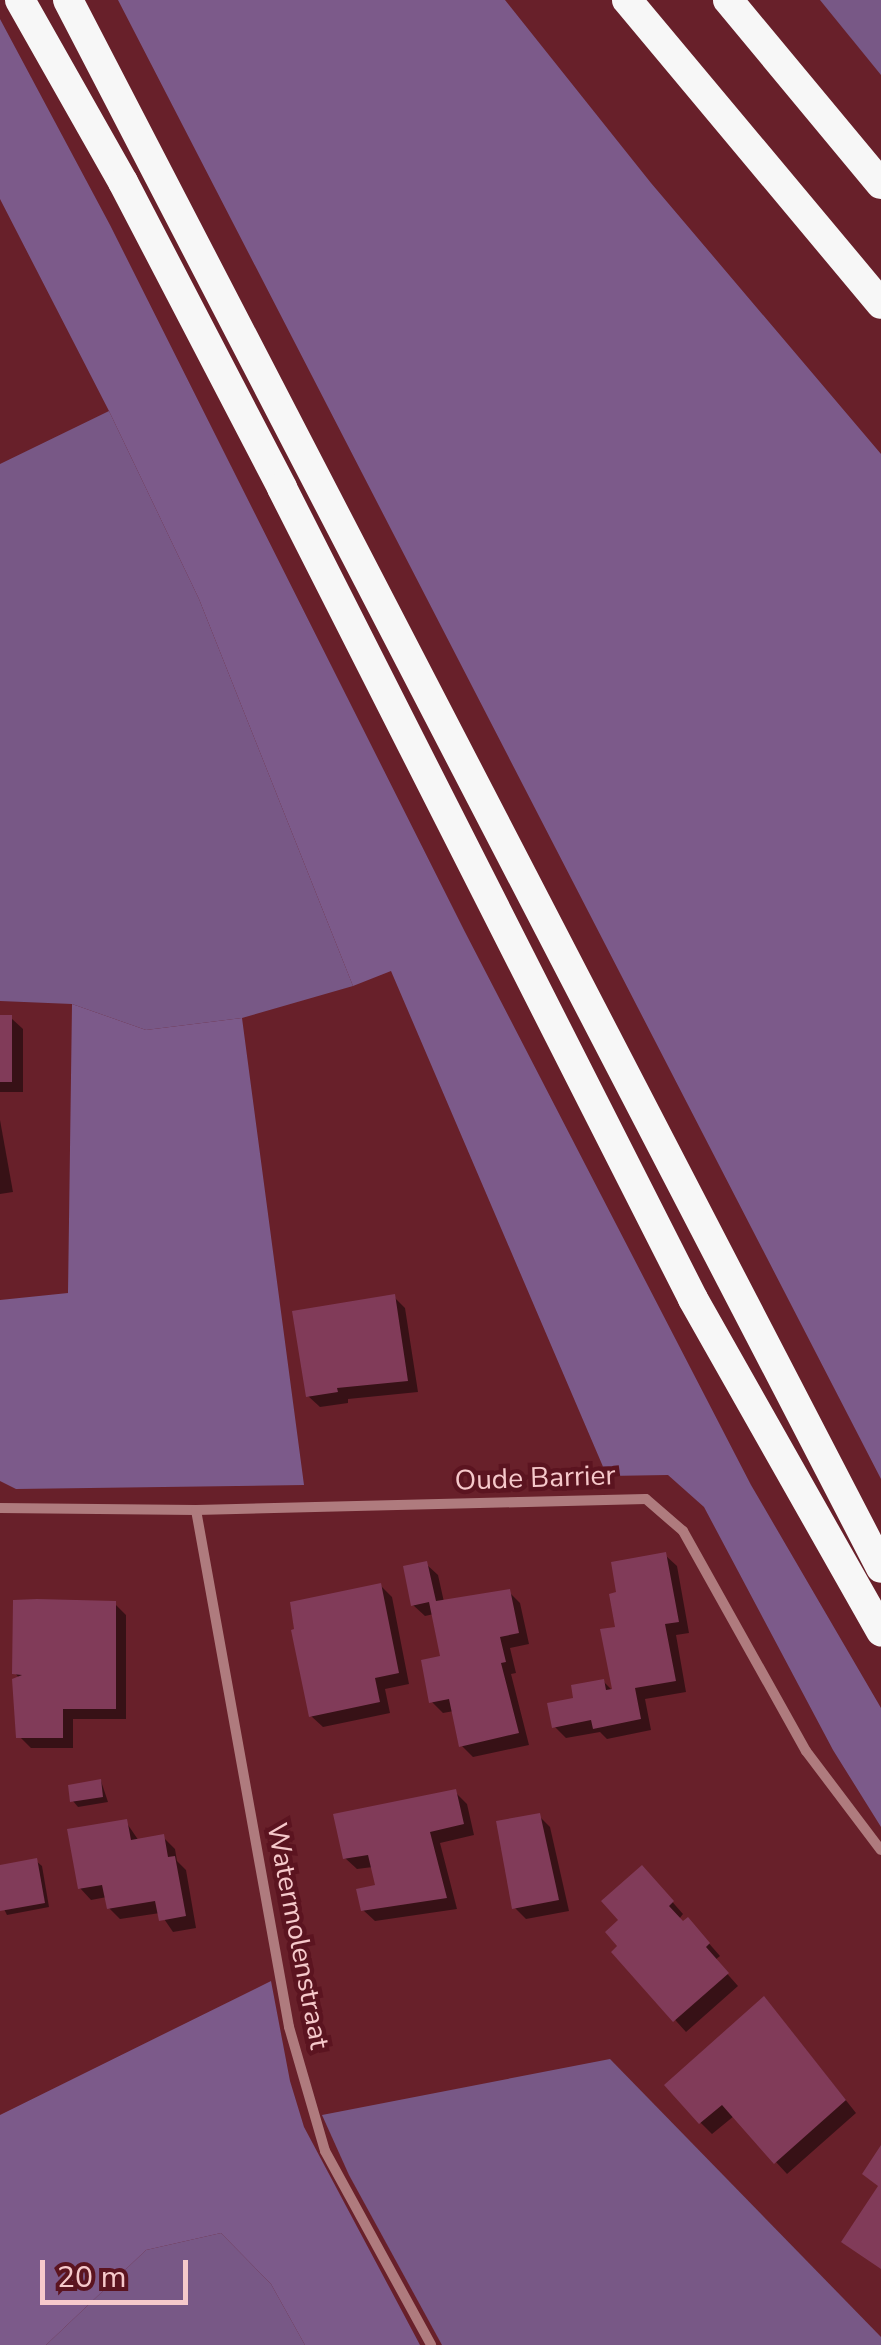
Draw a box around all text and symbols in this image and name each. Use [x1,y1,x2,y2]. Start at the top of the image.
street label: Oude Barrier [454,1458,616,1498]
street label: Watermolenstraat [260,1820,336,2052]
scale bar [45,2240,192,2302]
text: 20 m [57,2257,126,2298]

